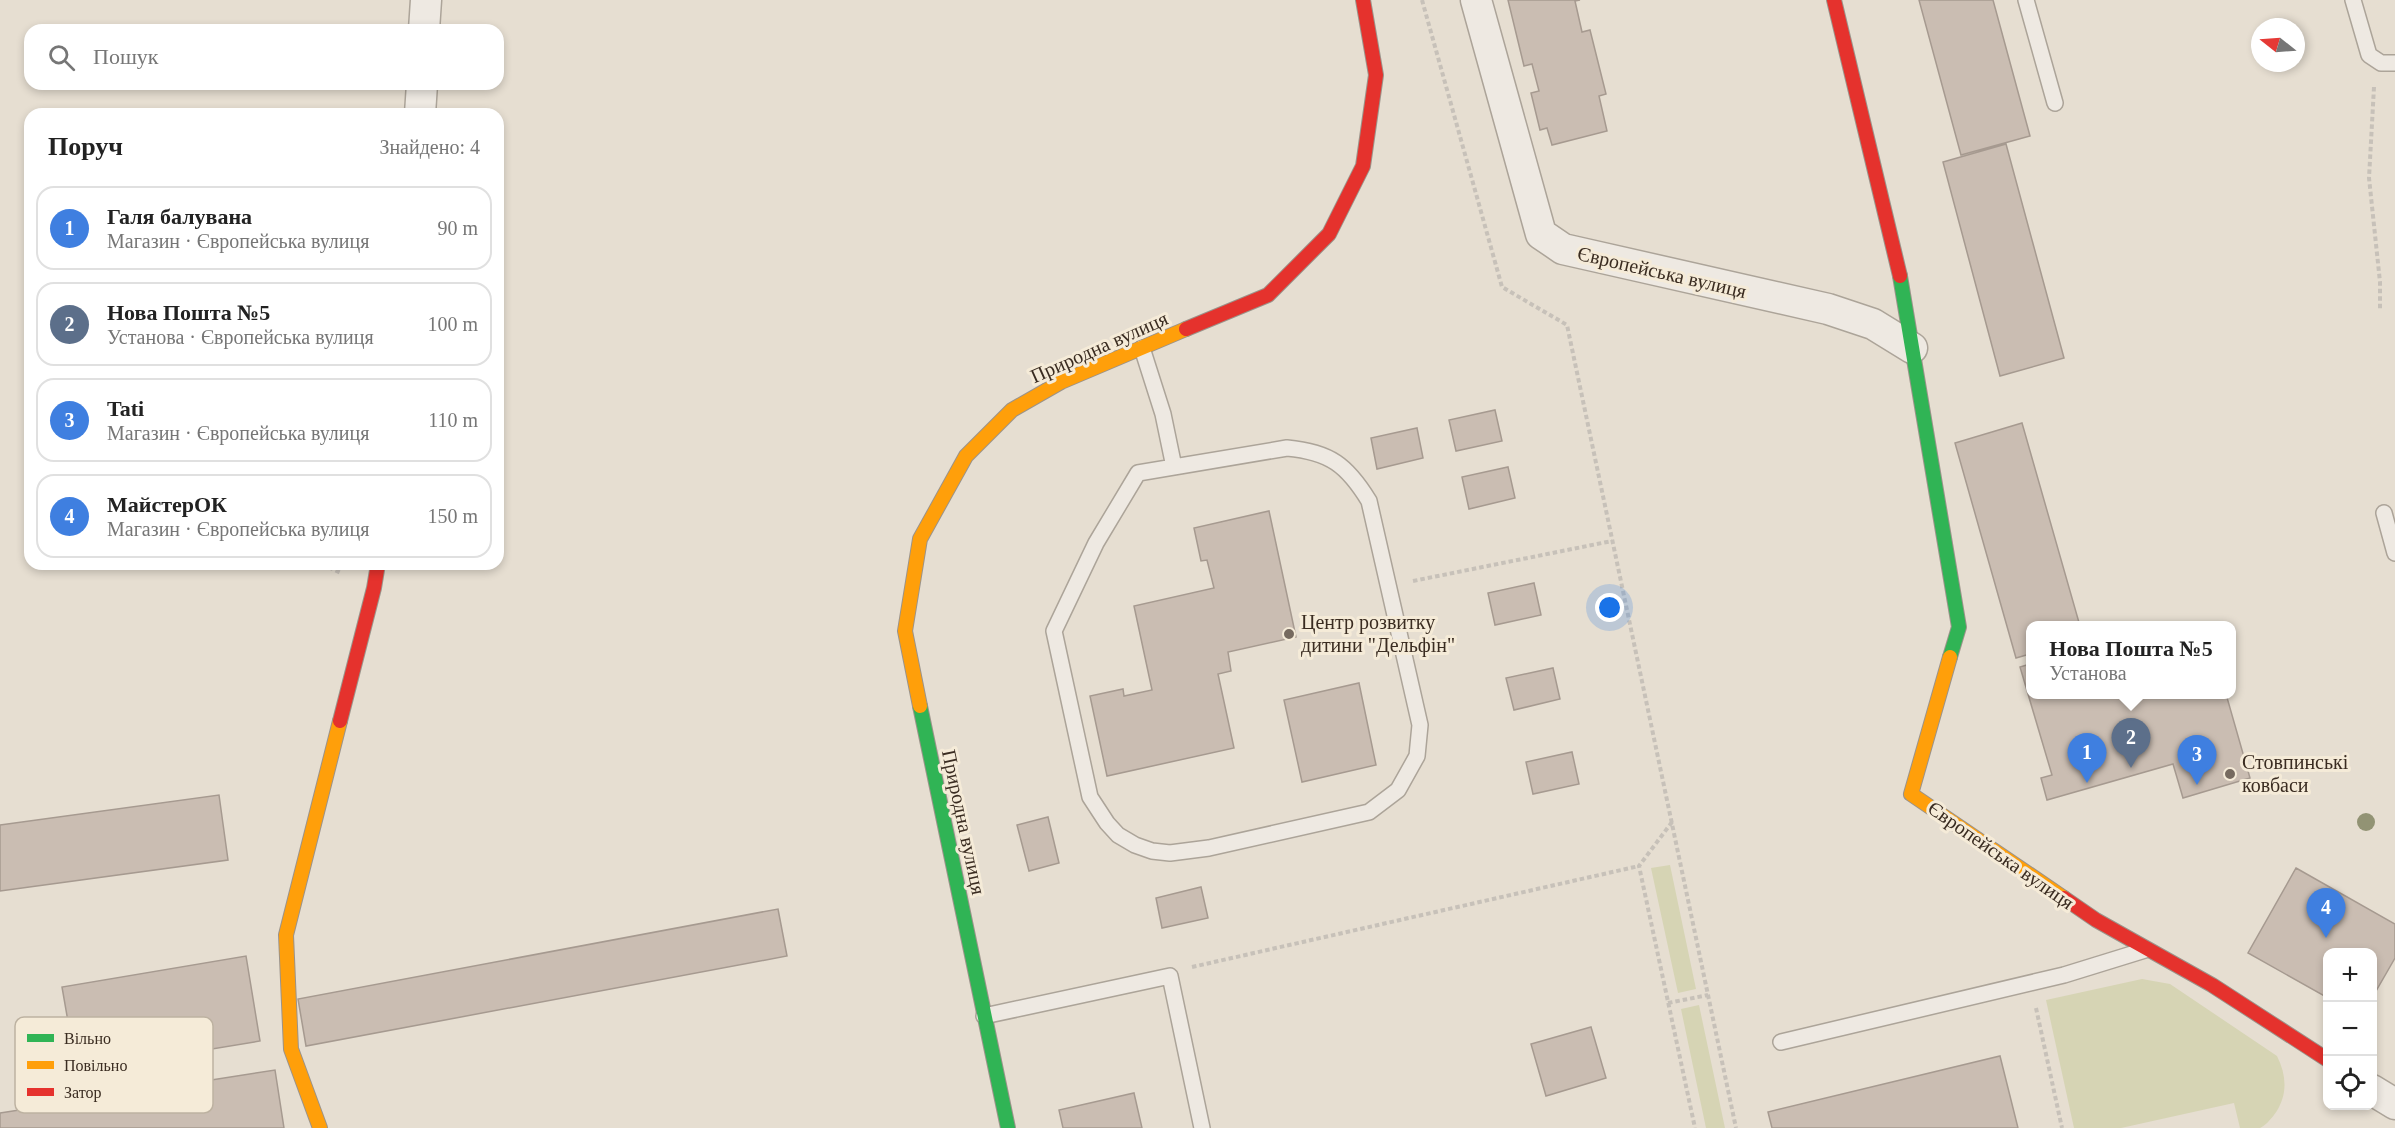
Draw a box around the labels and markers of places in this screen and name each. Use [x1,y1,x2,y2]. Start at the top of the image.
place label: Центр розвитку дитини "Дельфін" [1301,611,1455,657]
marker: Центр розвитку дитини "Дельфін" [1282,627,1296,641]
pin: 2 [2112,718,2150,768]
pin: 1 [2068,734,2106,783]
pin: 3 [2178,736,2216,785]
place label: Стовпинські ковбаси [2242,751,2349,796]
marker: Стовпинські ковбаси [2223,767,2237,781]
pin: 4 [2306,888,2346,938]

